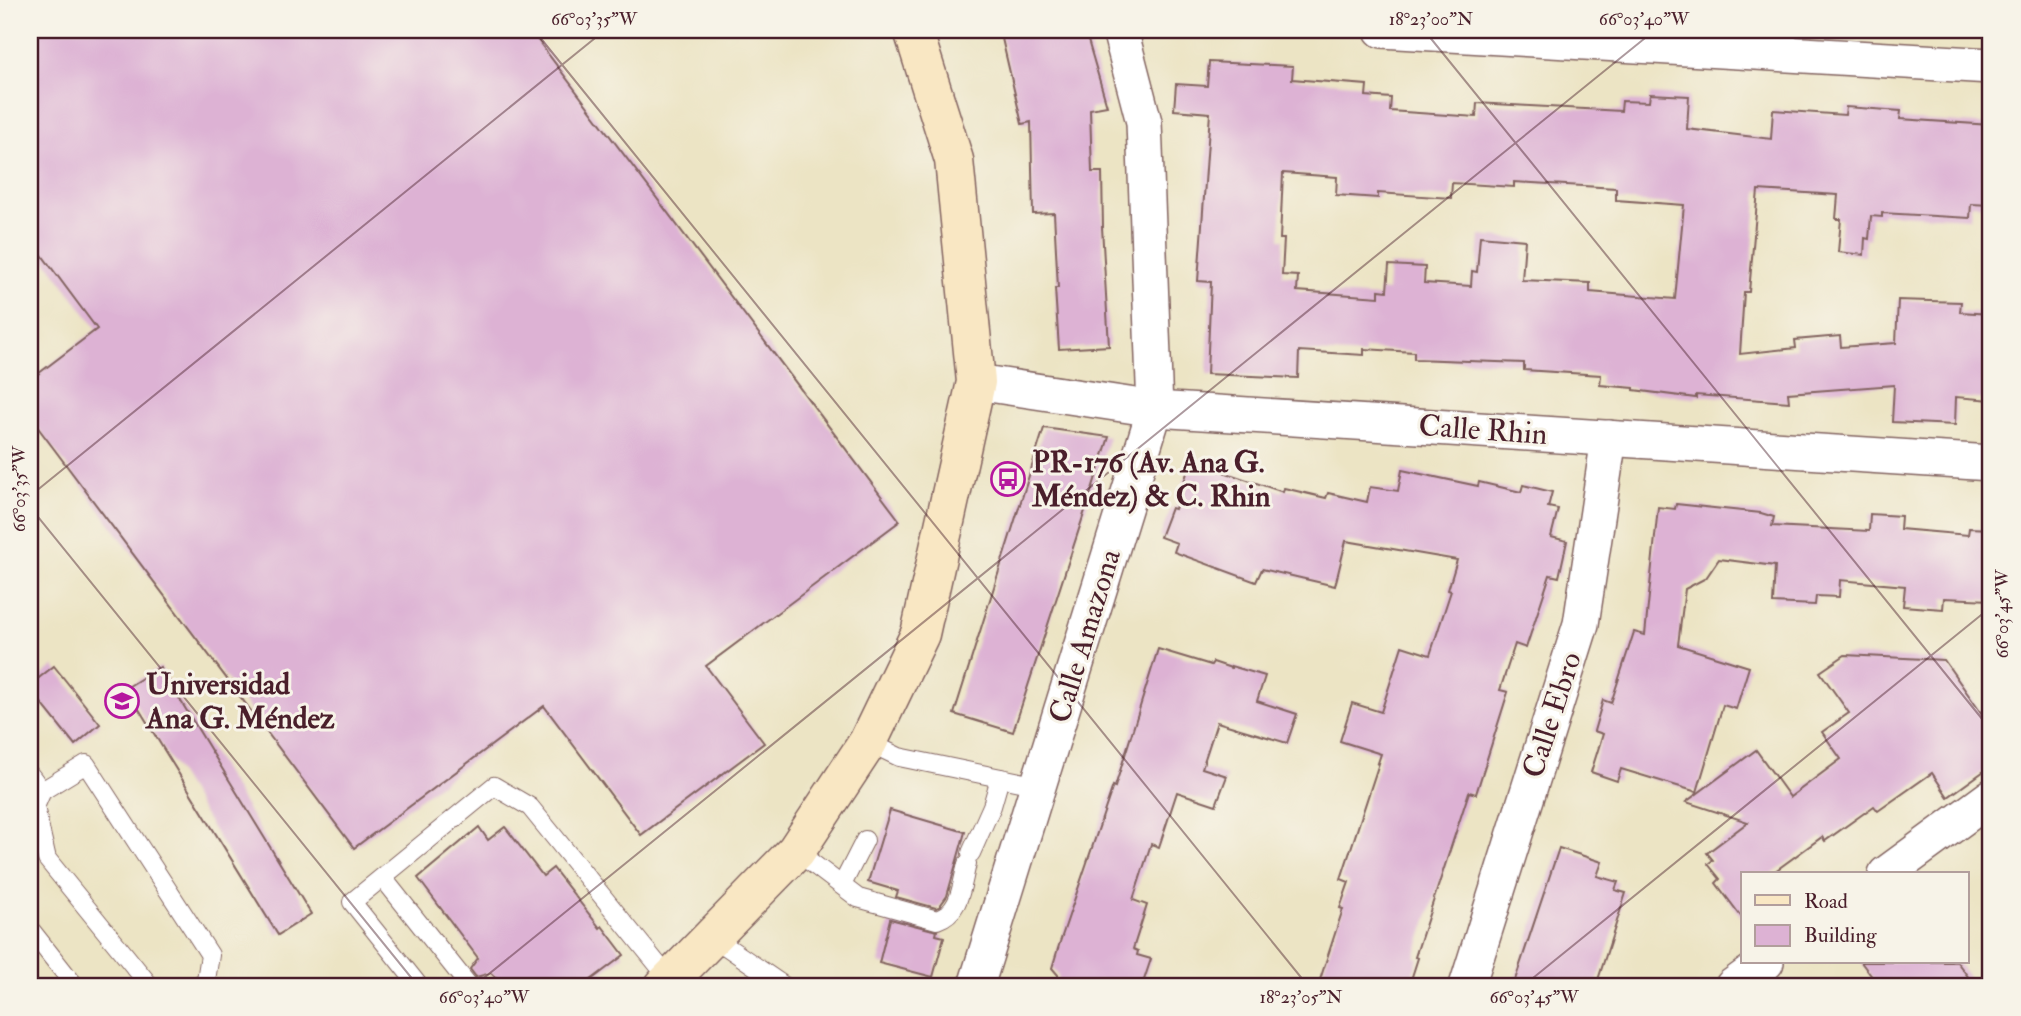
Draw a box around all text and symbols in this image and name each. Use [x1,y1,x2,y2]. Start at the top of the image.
text: 66°03'35"W [551,8,638,31]
text: 18°23'00"N [1389,8,1473,31]
text: 66°03'40"W [1599,8,1690,31]
street label: Calle Rhin [1417,407,1549,453]
place label: PR-176 (Av. Ana G. Méndez) & C. Rhin [1031,444,1271,515]
text: 66°03'35"W [8,445,31,532]
bus stop icon: PR-176 (Av. Ana G. Méndez) & C. Rhin [989,460,1027,498]
street label: Calle Amazona [1041,544,1129,727]
text: 66°03'45"W [1991,569,2014,659]
street label: Calle Ebro [1514,647,1590,783]
place label: Universidad Ana G. Méndez [144,666,335,737]
school or university icon: Universidad Ana G. Méndez [103,682,141,720]
legend [1741,872,1968,964]
text: Road [1804,888,1849,915]
text: Building [1804,922,1877,949]
text: 66°03'40"W [439,986,530,1009]
text: 18°23'05"N [1260,986,1343,1009]
text: 66°03'45"W [1489,986,1579,1009]

